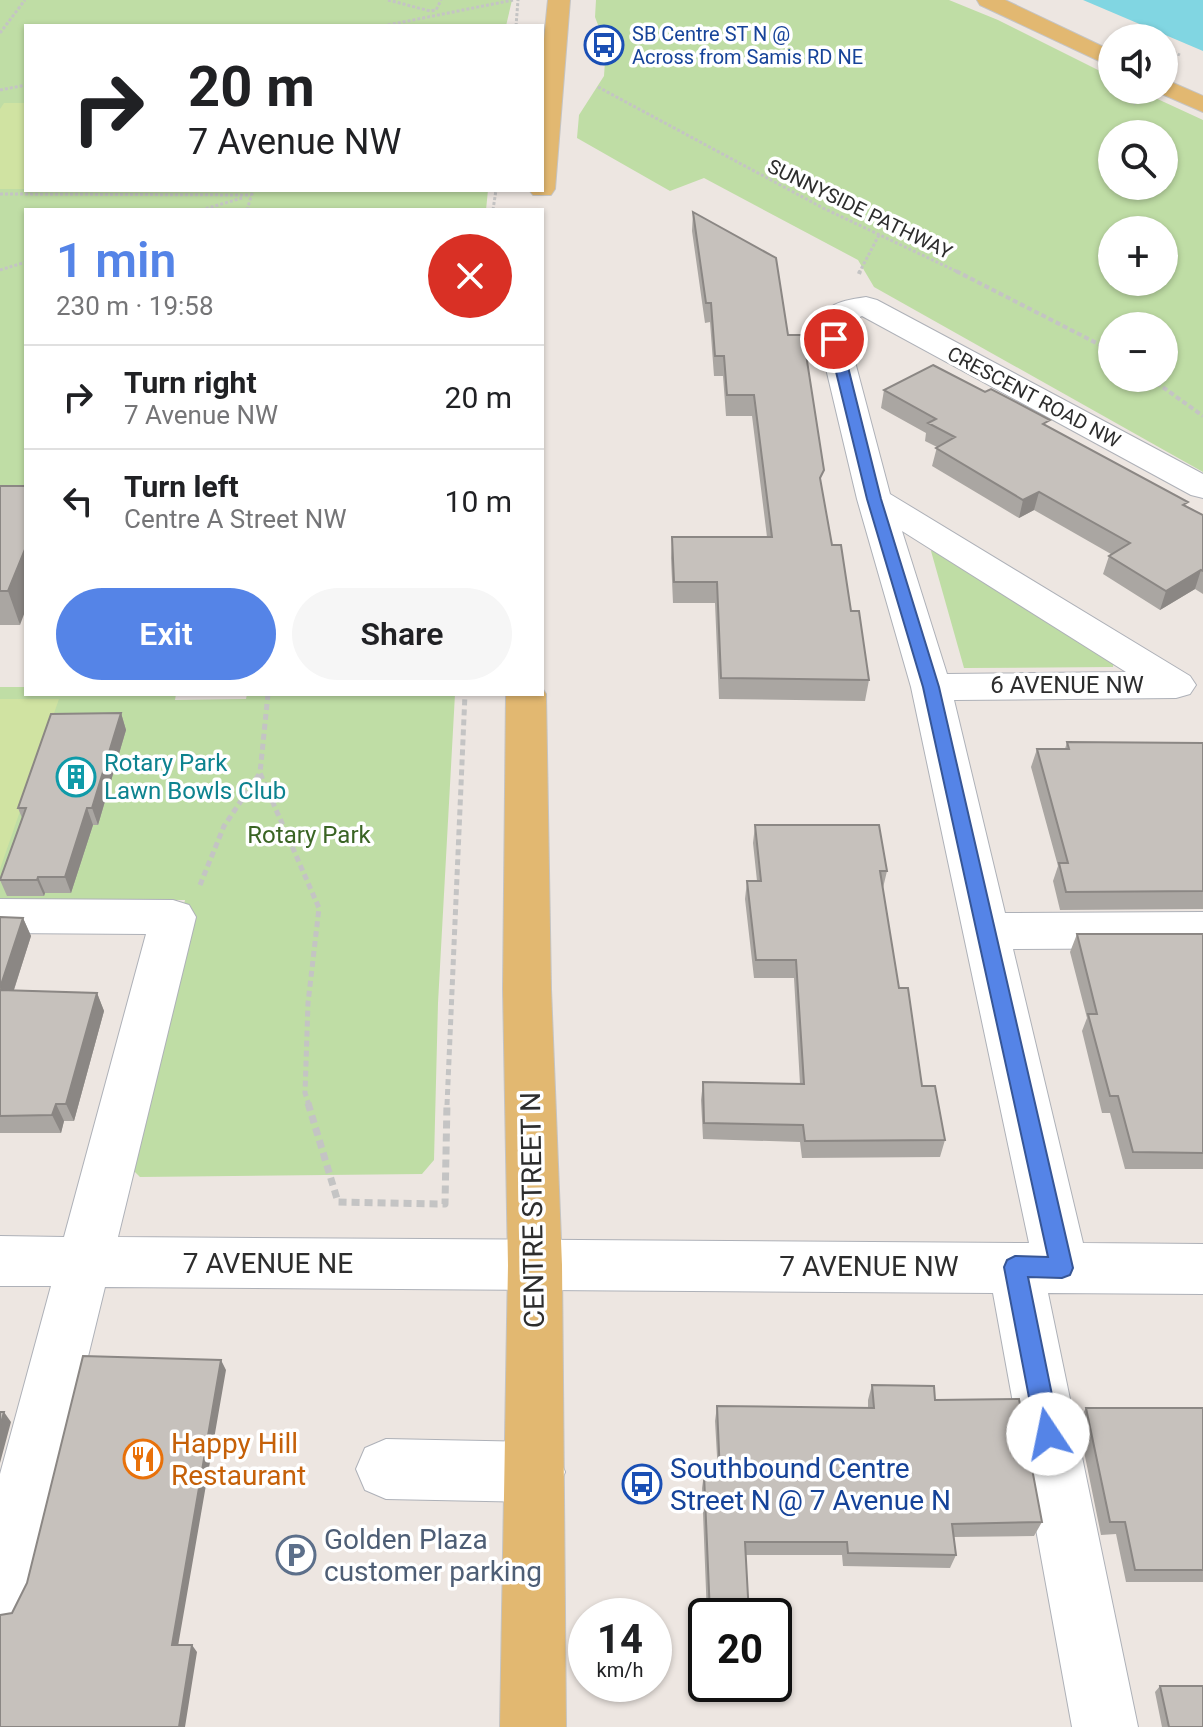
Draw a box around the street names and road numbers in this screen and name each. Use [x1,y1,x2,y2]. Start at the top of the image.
street label: SUNNYSIDE PATHWAY [764,154,956,264]
street label: CRESCENT ROAD NW [943,341,1125,453]
street label: 6 AVENUE NW [990,671,1144,699]
street label: CENTRE STREET N [514,1092,551,1328]
street label: 7 AVENUE NE [183,1247,353,1280]
street label: 7 AVENUE NW [779,1250,959,1283]

